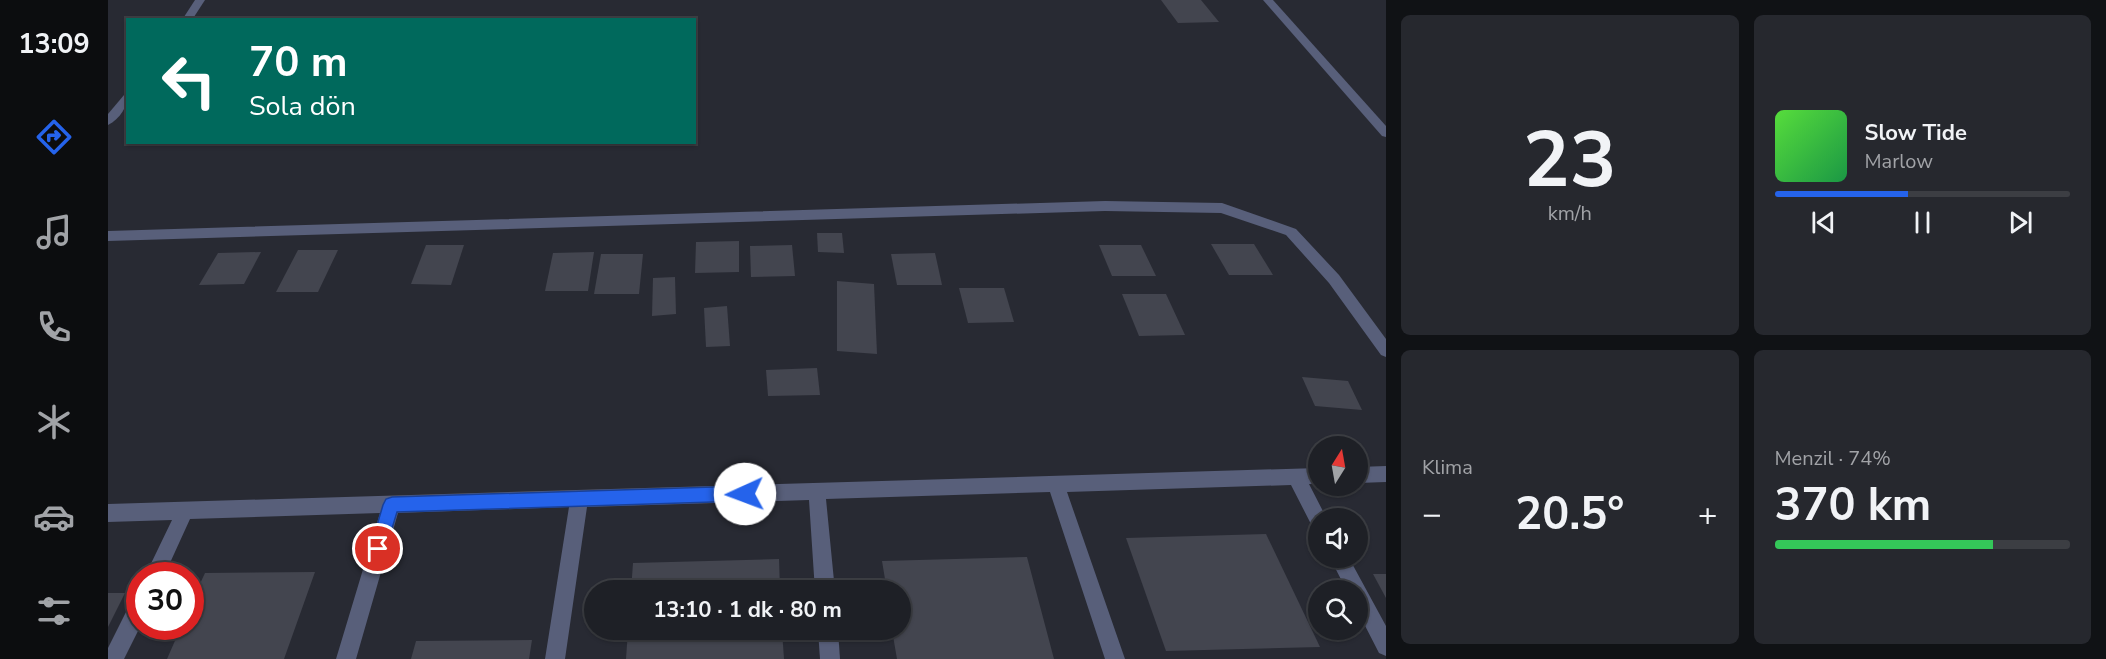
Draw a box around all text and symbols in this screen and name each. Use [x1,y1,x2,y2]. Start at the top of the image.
text: 13:09 [18,26,90,63]
text: 70 m [249,34,348,91]
icon: left [150,42,228,120]
text: Sola dön [249,88,356,125]
text: 23 [1523,107,1617,214]
icon: directions [33,116,75,158]
text: Slow Tide [1865,118,1967,148]
text: Marlow [1865,148,1933,175]
text: km/h [1548,200,1592,227]
icon: previous [1807,206,1840,239]
icon: pause [1906,206,1939,239]
icon: next [2004,206,2037,239]
icon: music [33,211,75,253]
icon: phone [33,306,75,348]
icon: climate [33,401,75,443]
north arrow [1308,436,1368,496]
map controls [1308,436,1368,640]
text: Menzil · 74% [1775,445,1891,472]
text: Klima [1422,454,1473,481]
position arrow [713,462,777,526]
text: 370 km [1775,475,1931,536]
text: 20.5° [1515,484,1624,545]
text: − [1422,492,1442,537]
text: + [1698,492,1718,537]
icon: car [33,496,75,538]
button: sound [1308,508,1368,568]
pin [352,523,403,574]
icon: arrive [361,532,394,565]
speed limit sign: 30 [126,562,204,640]
button: search [1308,580,1368,640]
icon: filters [33,590,75,632]
text: 13:10 · 1 dk · 80 m [653,595,842,625]

